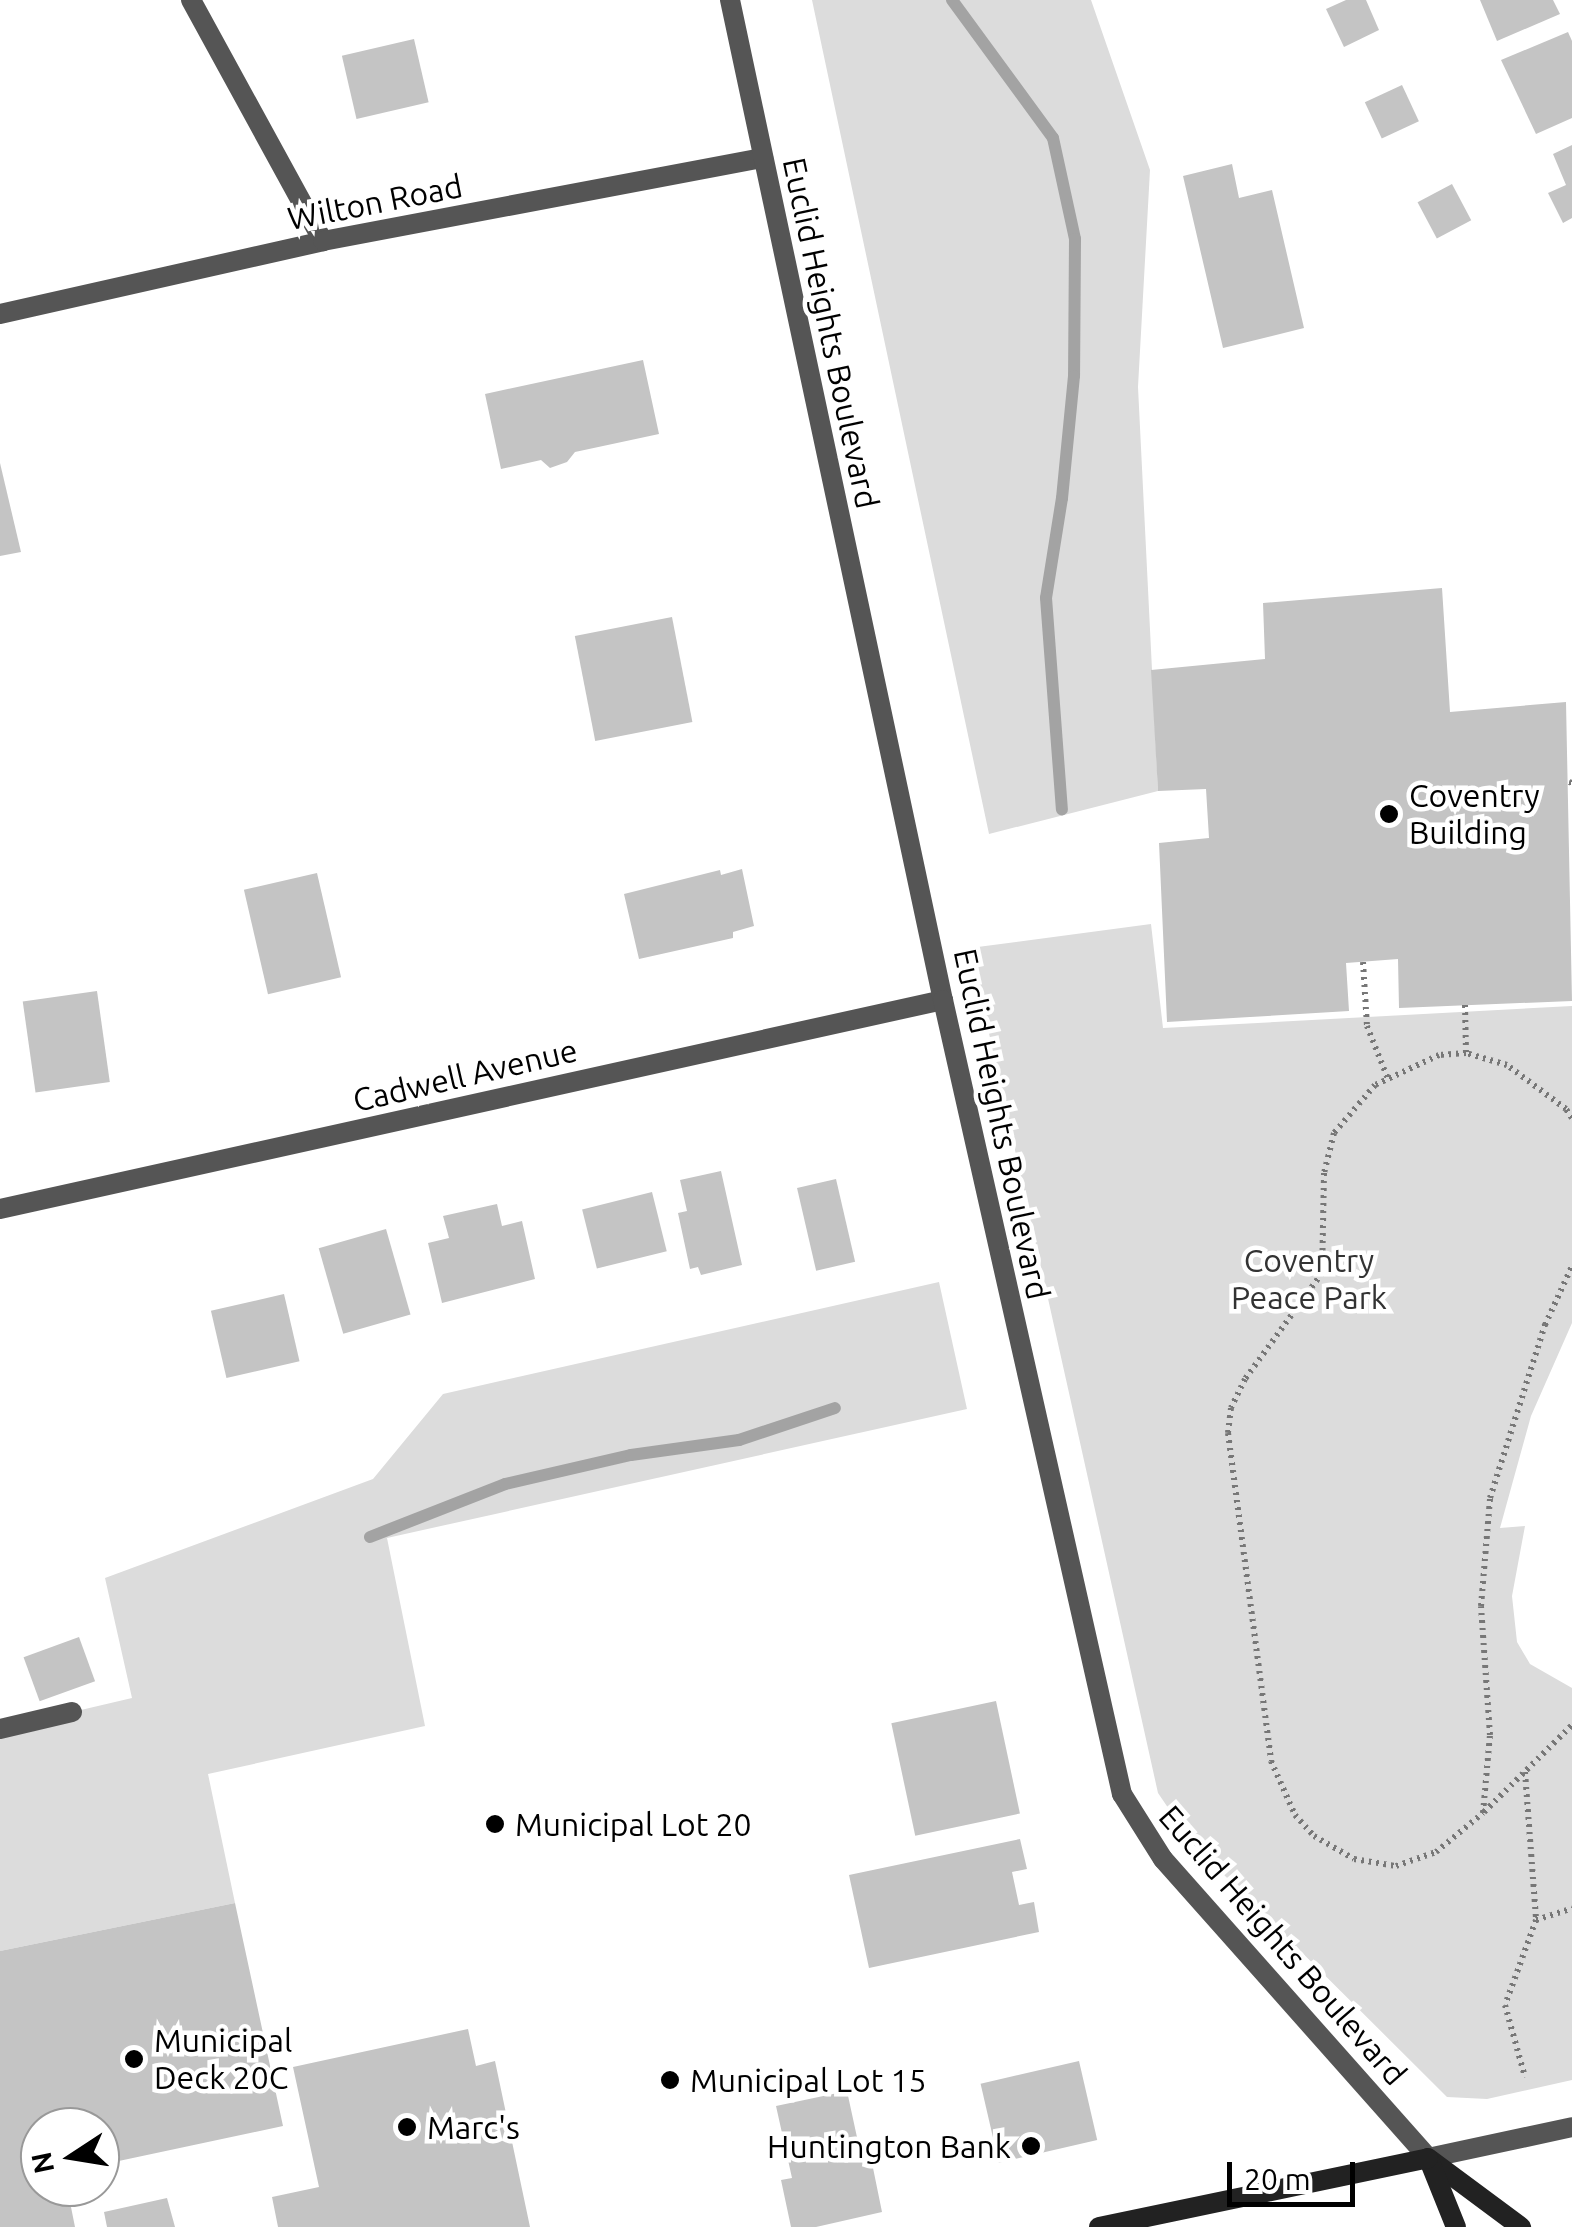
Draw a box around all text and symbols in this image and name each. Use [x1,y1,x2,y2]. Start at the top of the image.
street label: Euclid Heights Boulevard [775,154,887,512]
street label: Wilton Road [284,166,466,238]
place label: Coventry Building [1409,777,1540,852]
marker: Coventry Building [1378,803,1400,825]
street label: Euclid Heights Boulevard [946,945,1058,1303]
street label: Cadwell Avenue [349,1031,581,1119]
park label: Coventry Peace Park [1231,1242,1387,1317]
street label: Euclid Heights Boulevard [1151,1797,1415,2093]
place label: Municipal Lot 20 [515,1805,752,1843]
marker: Municipal Lot 20 [484,1813,506,1835]
place label: Municipal Deck 20C [154,2022,292,2097]
marker: Municipal Deck 20C [123,2048,145,2070]
place label: Municipal Lot 15 [690,2061,927,2099]
marker: Municipal Lot 15 [659,2069,681,2091]
north arrow [20,2107,120,2207]
place label: Marc's [427,2108,520,2146]
marker: Marc's [396,2116,418,2138]
place label: Huntington Bank [767,2127,1011,2165]
marker: Huntington Bank [1020,2135,1042,2157]
scale bar [1232,2142,1360,2204]
text: N [25,2149,59,2176]
text: 20 m [1244,2162,1311,2196]

